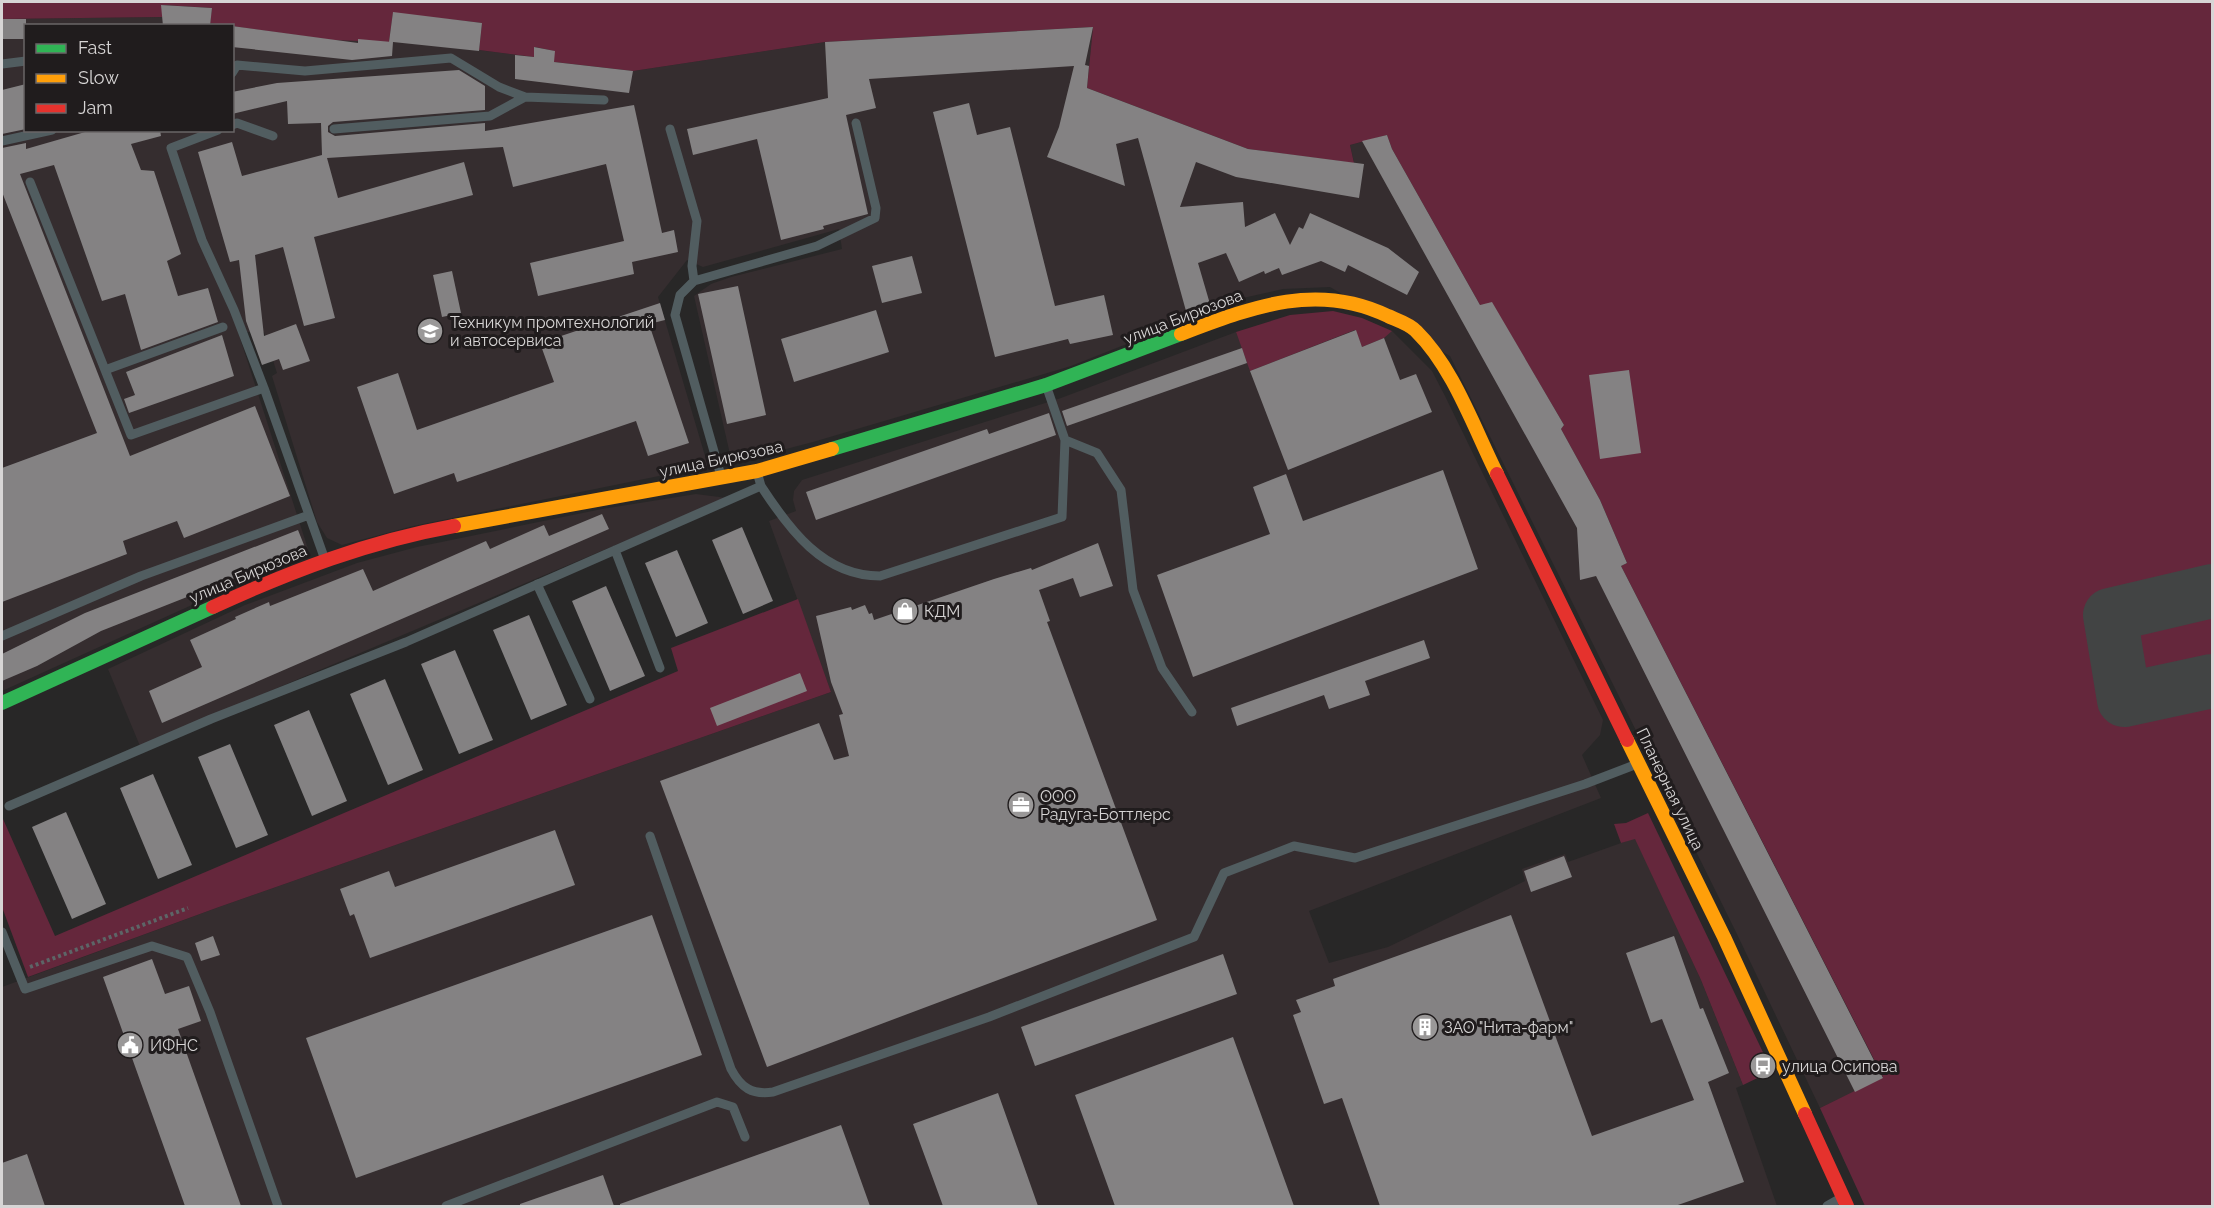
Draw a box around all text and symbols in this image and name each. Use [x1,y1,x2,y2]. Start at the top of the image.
legend [24,24,234,132]
text: Fast [78,37,112,58]
text: Slow [78,67,119,88]
text: Jam [78,97,113,118]
street label: улица Бирюзова [1121,286,1245,348]
place label: Техникум промтехнологий и автосервиса [450,313,654,350]
school or university icon: Техникум промтехнологий и автосервиса [415,316,445,346]
street label: улица Бирюзова [658,437,784,481]
street label: улица Бирюзова [186,541,310,607]
shop icon: КДМ [890,596,920,626]
place label: КДМ [924,602,960,621]
street label: Планерная улица [1632,725,1708,853]
place label: ООО Радуга-Боттлерс [1040,787,1171,824]
office icon: ООО Радуга-Боттлерс [1006,790,1036,820]
building icon: ЗАО "Нита-фарм" [1410,1012,1440,1042]
place label: ЗАО "Нита-фарм" [1444,1018,1573,1037]
public building icon: ИФНС [115,1030,145,1060]
place label: ИФНС [150,1036,198,1055]
bus stop icon: улица Осипова [1748,1051,1778,1081]
place label: улица Осипова [1782,1057,1898,1076]

